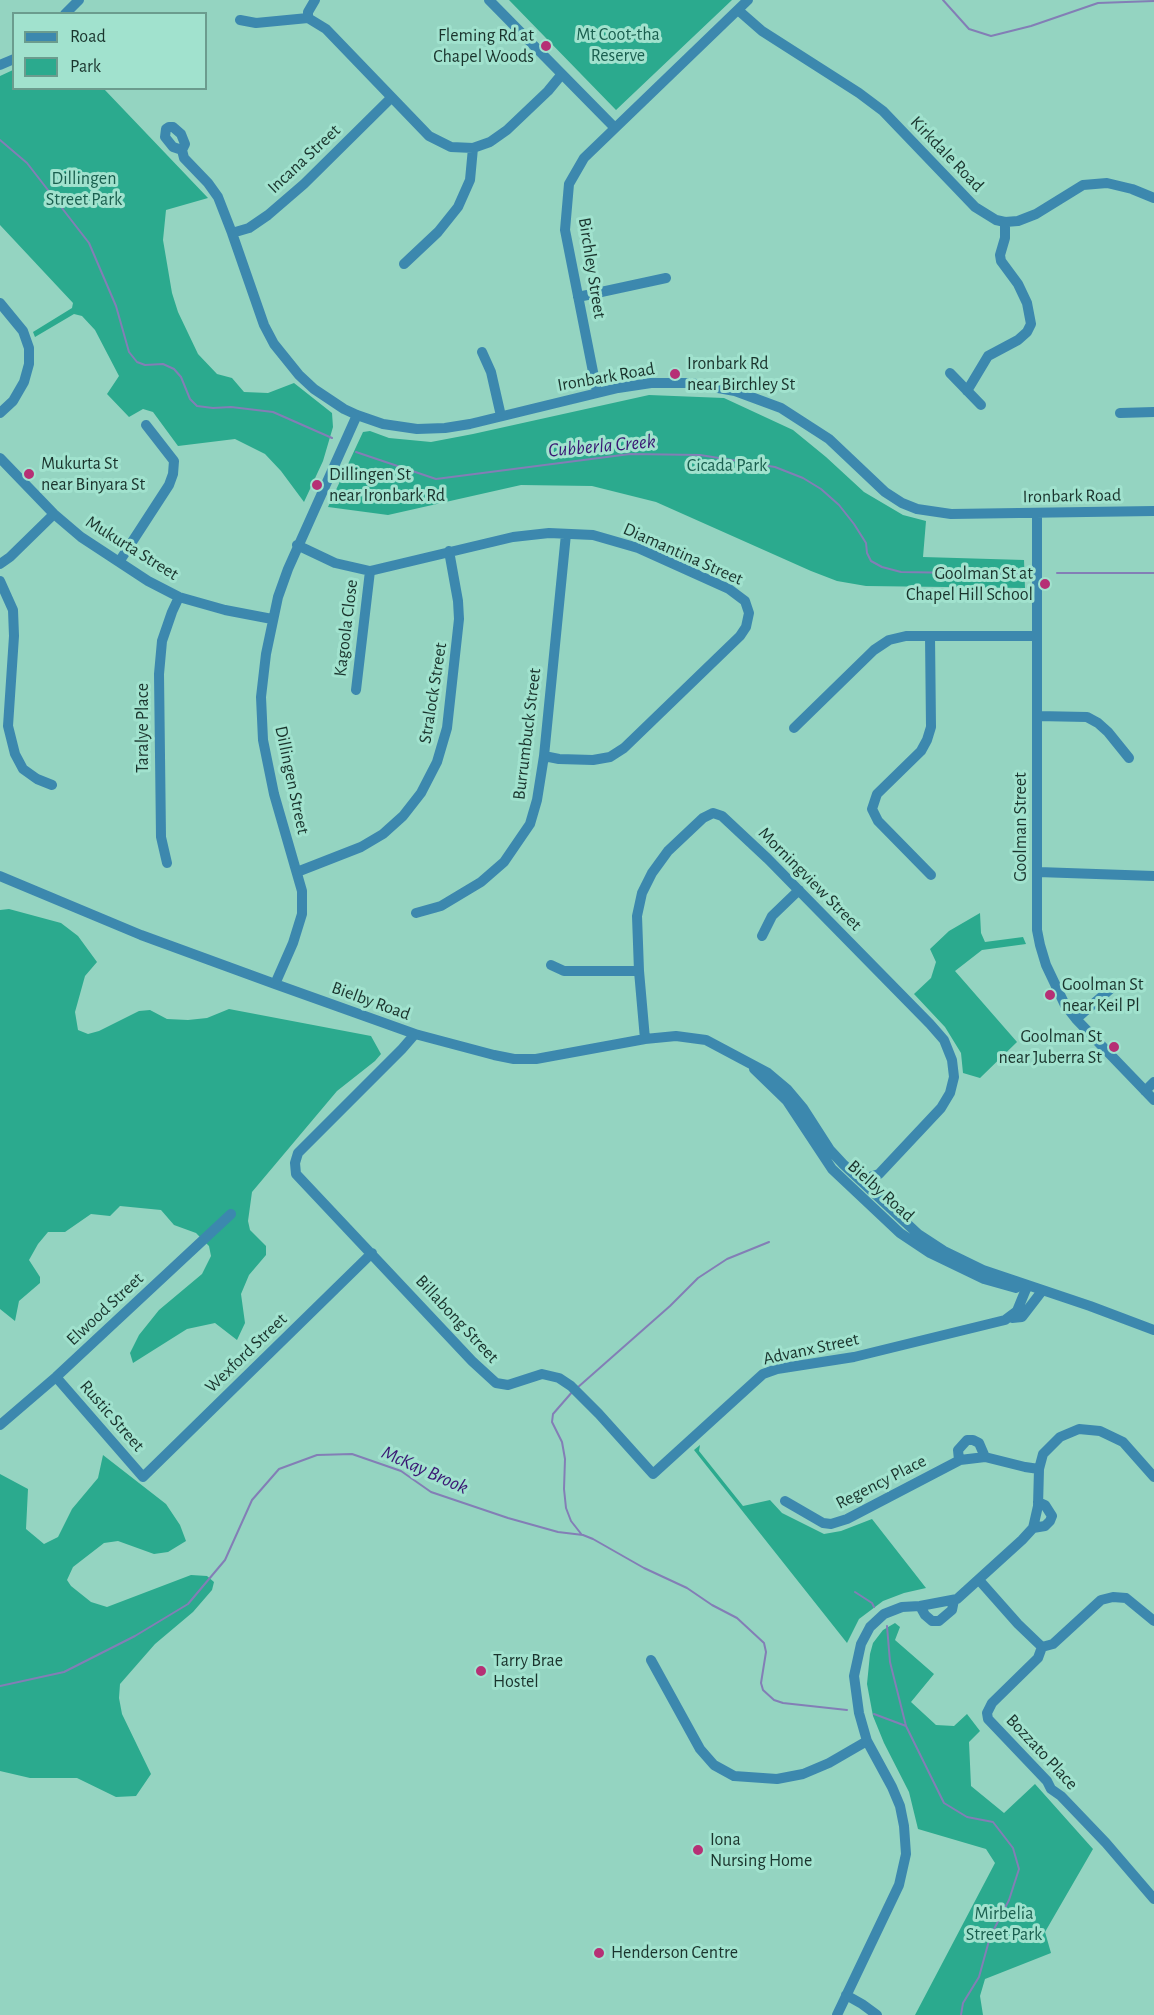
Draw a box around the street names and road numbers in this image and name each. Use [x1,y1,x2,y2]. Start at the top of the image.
street label: Kirkdale Road [906,112,988,196]
street label: Incana Street [263,120,345,198]
street label: Birchley Street [573,216,611,320]
street label: Ironbark Road [556,358,656,396]
street label: Ironbark Road [1023,484,1121,508]
street label: Mukurta Street [82,511,182,585]
street label: Diamantina Street [620,518,746,590]
street label: Kagoola Close [329,578,363,678]
street label: Stralock Street [414,641,452,745]
street label: Burrumbuck Street [508,667,546,801]
street label: Taralye Place [132,683,154,773]
street label: Dillingen Street [270,724,314,836]
street label: Goolman Street [1010,772,1032,882]
street label: Morningview Street [754,823,866,935]
street label: Bielby Road [329,977,413,1025]
street label: Bielby Road [843,1155,919,1227]
street label: Elwood Street [62,1268,148,1350]
street label: Billabong Street [411,1270,503,1368]
street label: Wexford Street [200,1309,292,1397]
street label: Advanx Street [761,1328,861,1370]
street label: Rustic Street [75,1376,149,1456]
street label: Regency Place [832,1450,930,1514]
street label: Bozzato Place [1001,1710,1083,1794]

